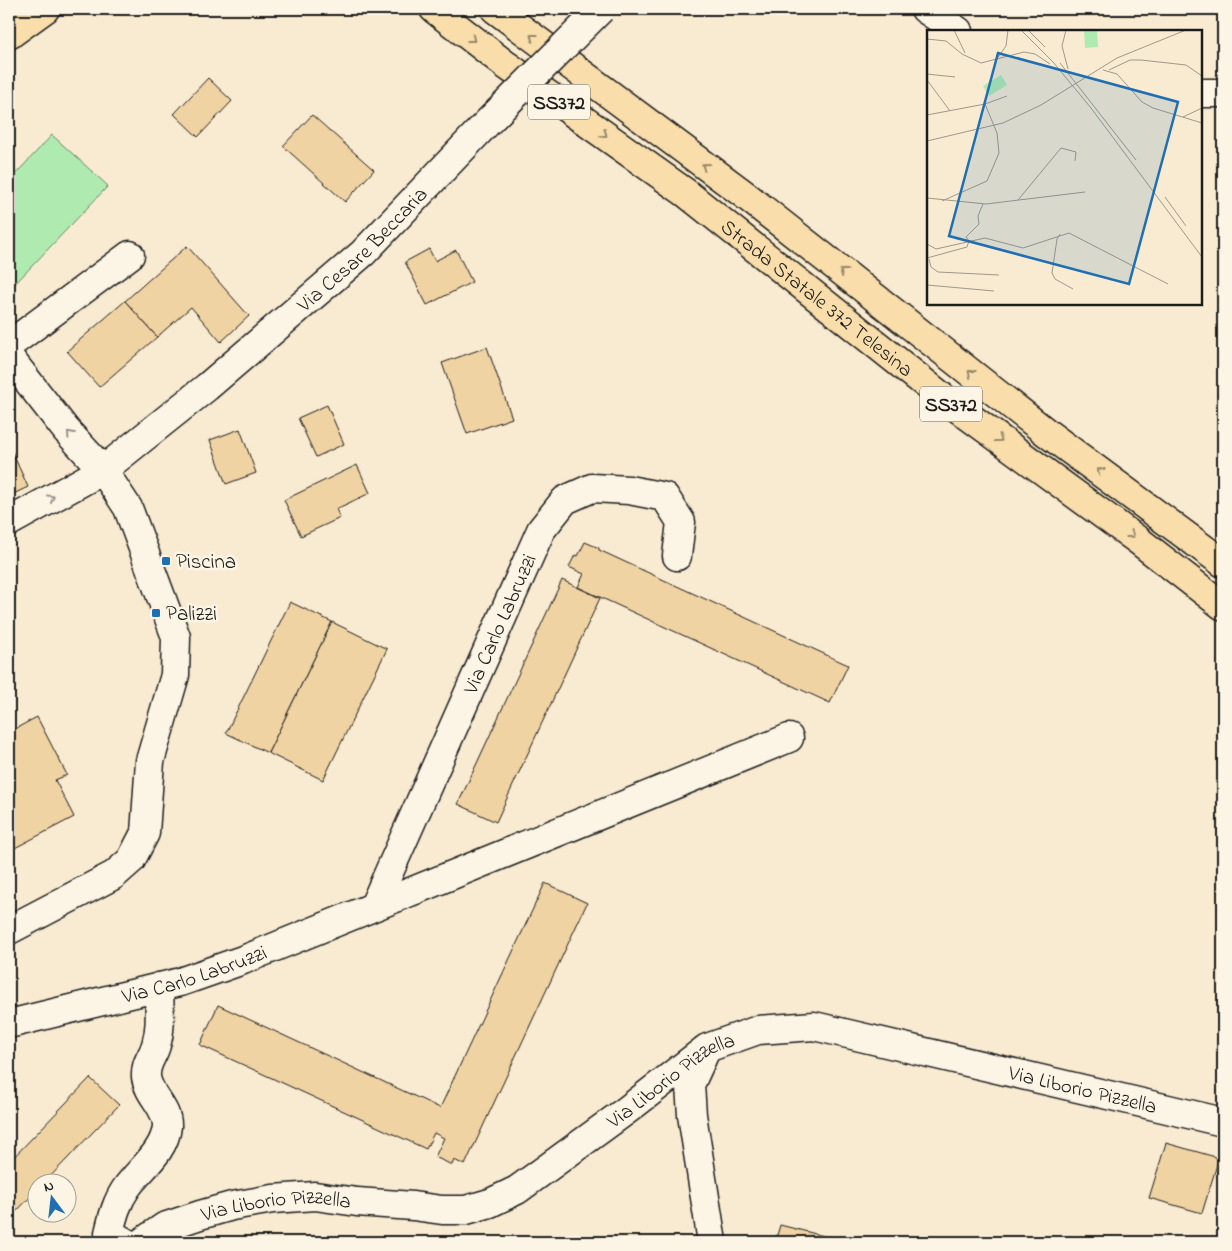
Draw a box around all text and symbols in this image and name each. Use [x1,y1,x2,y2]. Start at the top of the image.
inset map [927,30,1202,305]
one-way arrow [466,33,475,41]
one-way arrow [529,34,539,43]
road number: SS372 [528,84,590,120]
one-way arrow [598,128,608,137]
one-way arrow [702,163,711,171]
street label: Via Cesare Beccaria [290,181,435,321]
street label: Strada Statale 372 Telesina [713,213,919,385]
one-way arrow [840,270,849,278]
one-way arrow [967,370,977,379]
road number: SS372 [920,386,982,422]
one-way arrow [67,431,76,440]
one-way arrow [994,433,1003,442]
one-way arrow [1096,468,1106,477]
one-way arrow [46,495,55,505]
one-way arrow [1125,529,1135,538]
place label: Piscina [176,548,236,578]
street label: Via Carlo Labruzzi [457,550,546,700]
marker: Piscina [160,555,172,567]
place label: Palizzi [166,600,217,630]
marker: Palizzi [150,607,162,619]
street label: Via Carlo Labruzzi [118,939,272,1013]
street label: Via Liborio Pizzella [601,1026,739,1137]
street label: Via Liborio Pizzella [1004,1059,1160,1123]
north arrow [28,1174,78,1224]
text: N [42,1176,56,1198]
street label: Via Liborio Pizzella [197,1183,353,1231]

